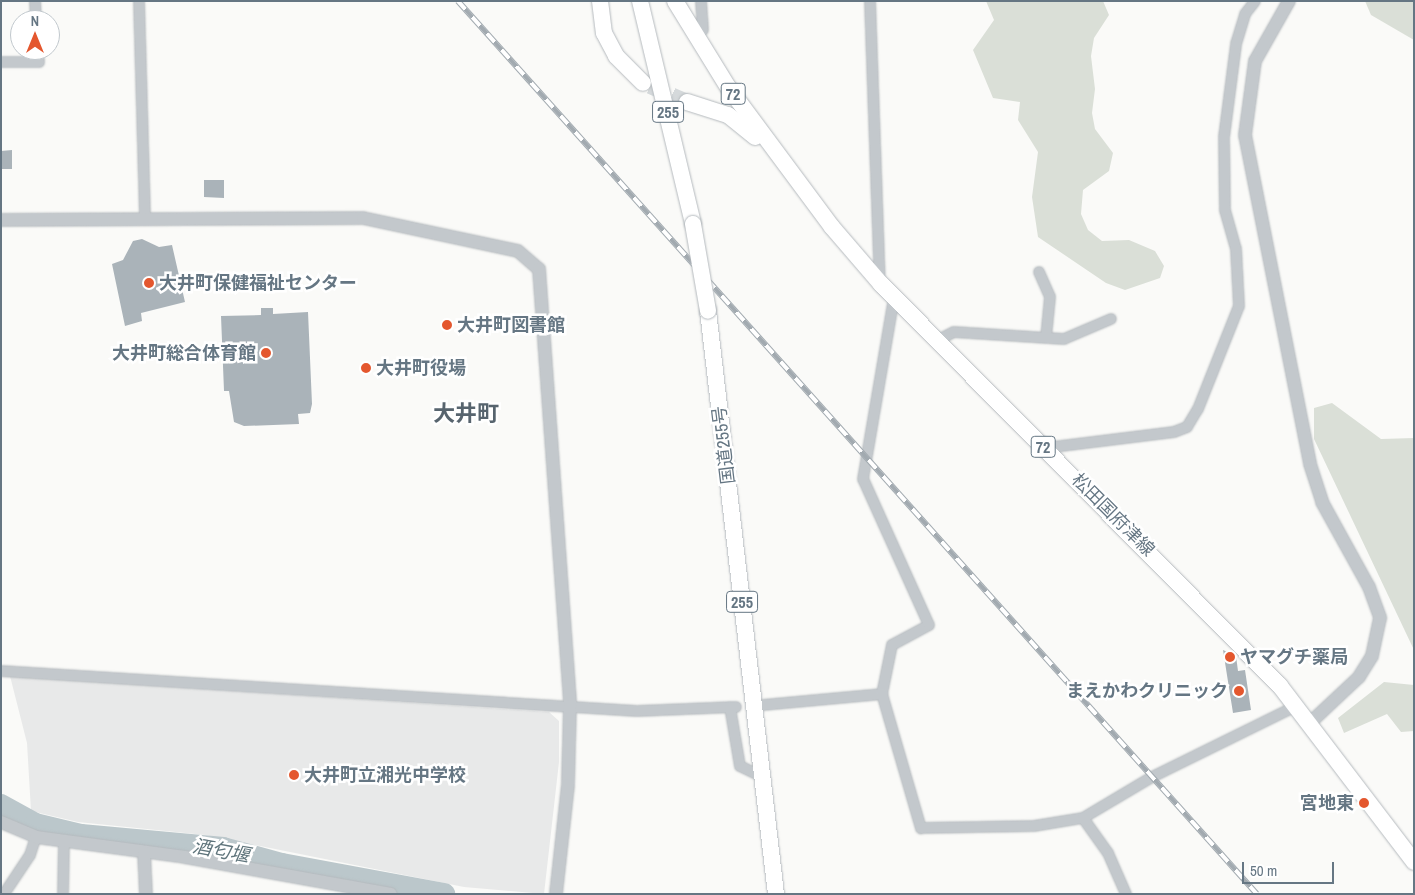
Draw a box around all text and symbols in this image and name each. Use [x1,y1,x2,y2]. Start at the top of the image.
north arrow [10,10,60,60]
text: N [31,12,39,30]
road number: 72 [720,80,746,108]
road number: 255 [652,98,684,125]
place label: 大井町保健福祉センター [159,272,357,294]
marker: 大井町保健福祉センター [143,277,155,289]
place label: 大井町図書館 [457,314,565,336]
marker: 大井町図書館 [441,319,453,331]
place label: 大井町総合体育館 [112,342,256,364]
marker: 大井町総合体育館 [260,347,272,359]
place label: 大井町役場 [376,357,466,379]
marker: 大井町役場 [360,362,372,374]
district label: 大井町 [433,401,499,427]
street label: 国道255号 [708,405,740,485]
road number: 72 [1030,434,1056,461]
street label: 松田国府津線 [1067,469,1159,561]
road number: 255 [726,588,758,616]
place label: ヤマグチ薬局 [1240,646,1348,668]
marker: ヤマグチ薬局 [1224,651,1236,663]
place label: まえかわクリニック [1066,680,1228,702]
marker: まえかわクリニック [1232,684,1246,698]
place label: 大井町立湘光中学校 [304,764,466,786]
marker: 大井町立湘光中学校 [288,769,300,781]
place label: 宮地東 [1300,792,1354,814]
marker: 宮地東 [1358,797,1370,809]
water label: 酒匂堰 [191,835,251,867]
scale bar [1245,852,1338,884]
text: 50 m [1250,860,1277,881]

